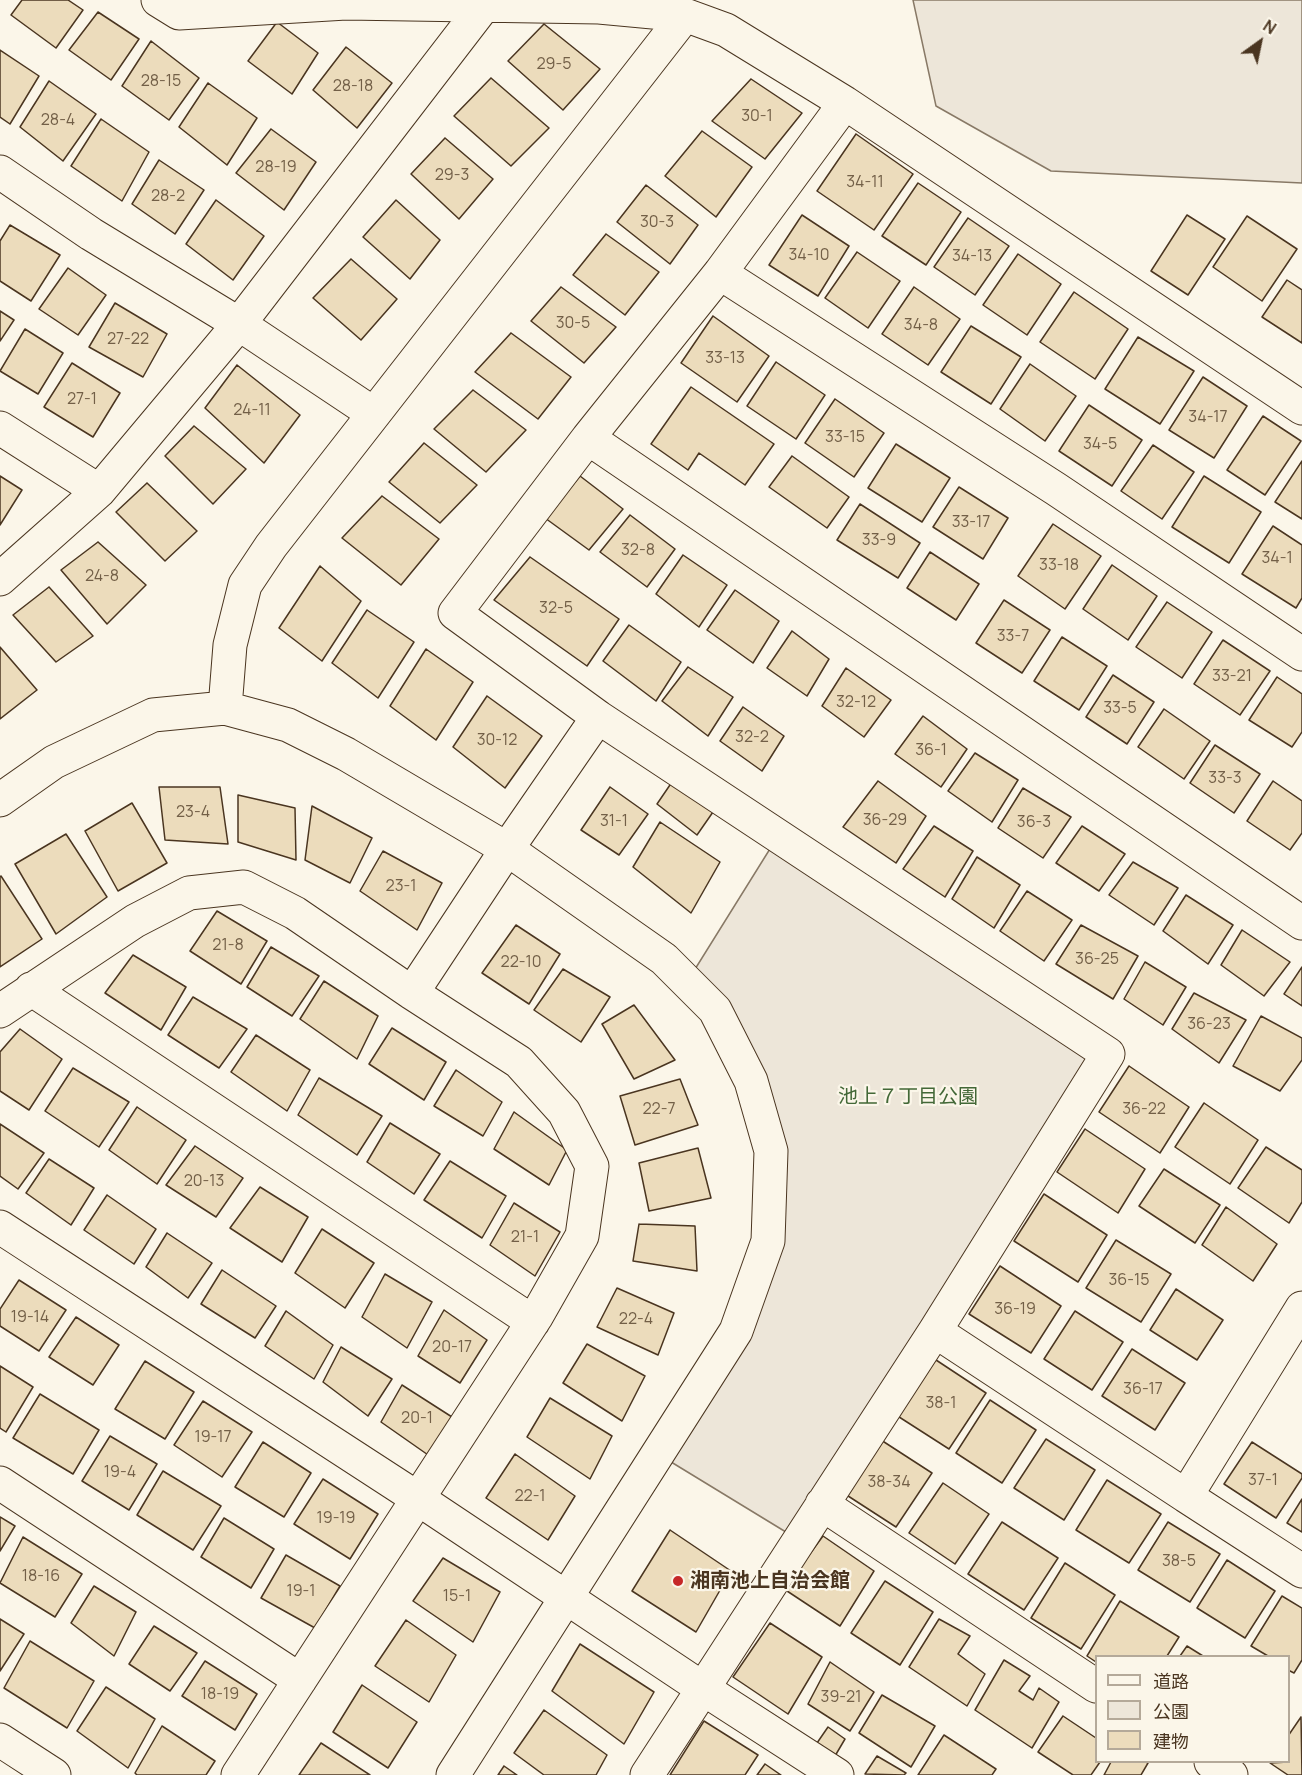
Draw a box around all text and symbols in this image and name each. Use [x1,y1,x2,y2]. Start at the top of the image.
north arrow [1230,12,1290,72]
text: N [1259,15,1281,39]
house number: 29-5 [536,55,572,75]
house number: 28-15 [141,72,181,92]
house number: 28-18 [333,77,373,97]
house number: 30-1 [741,107,773,127]
house number: 28-4 [41,111,75,131]
house number: 28-19 [255,158,297,178]
house number: 29-3 [435,166,469,186]
house number: 34-11 [846,173,884,193]
house number: 28-2 [151,187,185,207]
house number: 30-3 [640,213,674,233]
house number: 34-10 [789,246,829,266]
house number: 34-13 [952,247,992,267]
house number: 30-5 [556,314,590,334]
house number: 34-8 [904,316,938,336]
house number: 27-22 [107,330,149,350]
house number: 33-13 [705,349,745,369]
house number: 27-1 [67,390,97,410]
house number: 24-11 [233,401,271,421]
house number: 34-17 [1188,408,1228,428]
house number: 33-15 [825,428,865,448]
house number: 34-5 [1083,435,1117,455]
house number: 33-17 [952,513,990,533]
house number: 33-9 [862,531,896,551]
house number: 32-8 [621,541,655,561]
house number: 34-1 [1261,549,1293,569]
house number: 33-18 [1039,556,1079,576]
house number: 24-8 [85,567,119,587]
house number: 32-5 [539,599,573,619]
house number: 33-7 [997,627,1029,647]
house number: 33-21 [1212,667,1252,687]
house number: 32-12 [836,693,876,713]
house number: 33-5 [1103,699,1137,719]
house number: 32-2 [735,728,769,748]
house number: 30-12 [477,731,517,751]
house number: 36-1 [915,741,947,761]
house number: 33-3 [1208,769,1242,789]
house number: 23-4 [176,803,210,823]
house number: 36-29 [863,811,907,831]
house number: 31-1 [600,812,628,832]
house number: 36-3 [1017,813,1051,833]
house number: 23-1 [386,877,416,897]
house number: 21-8 [212,936,244,956]
house number: 36-25 [1075,950,1119,970]
house number: 22-10 [501,953,541,973]
house number: 36-23 [1187,1015,1231,1035]
park label: 池上７丁目公園 [838,1085,978,1109]
house number: 22-7 [643,1100,675,1120]
house number: 36-22 [1122,1100,1166,1120]
house number: 20-13 [184,1172,224,1192]
house number: 21-1 [511,1228,539,1248]
house number: 36-15 [1109,1271,1149,1291]
house number: 36-19 [994,1300,1036,1320]
house number: 19-14 [11,1308,49,1328]
house number: 22-4 [619,1310,653,1330]
house number: 20-17 [432,1338,472,1358]
house number: 36-17 [1123,1380,1163,1400]
house number: 38-1 [925,1394,957,1414]
house number: 20-1 [401,1409,433,1429]
house number: 19-17 [194,1428,232,1448]
house number: 19-4 [104,1463,136,1483]
house number: 37-1 [1248,1471,1278,1491]
house number: 38-34 [867,1473,911,1493]
house number: 22-1 [514,1487,546,1507]
house number: 19-19 [316,1509,356,1529]
house number: 38-5 [1162,1552,1196,1572]
house number: 18-16 [22,1567,60,1587]
place label: 湘南池上自治会館 [690,1569,850,1593]
marker: 湘南池上自治会館 [671,1574,685,1588]
house number: 19-1 [286,1582,316,1602]
house number: 15-1 [443,1587,471,1607]
legend [1095,1655,1290,1763]
text: 道路 [1153,1669,1189,1693]
house number: 18-19 [201,1685,239,1705]
house number: 39-21 [821,1688,861,1708]
text: 公園 [1153,1699,1189,1723]
text: 建物 [1153,1729,1189,1753]

